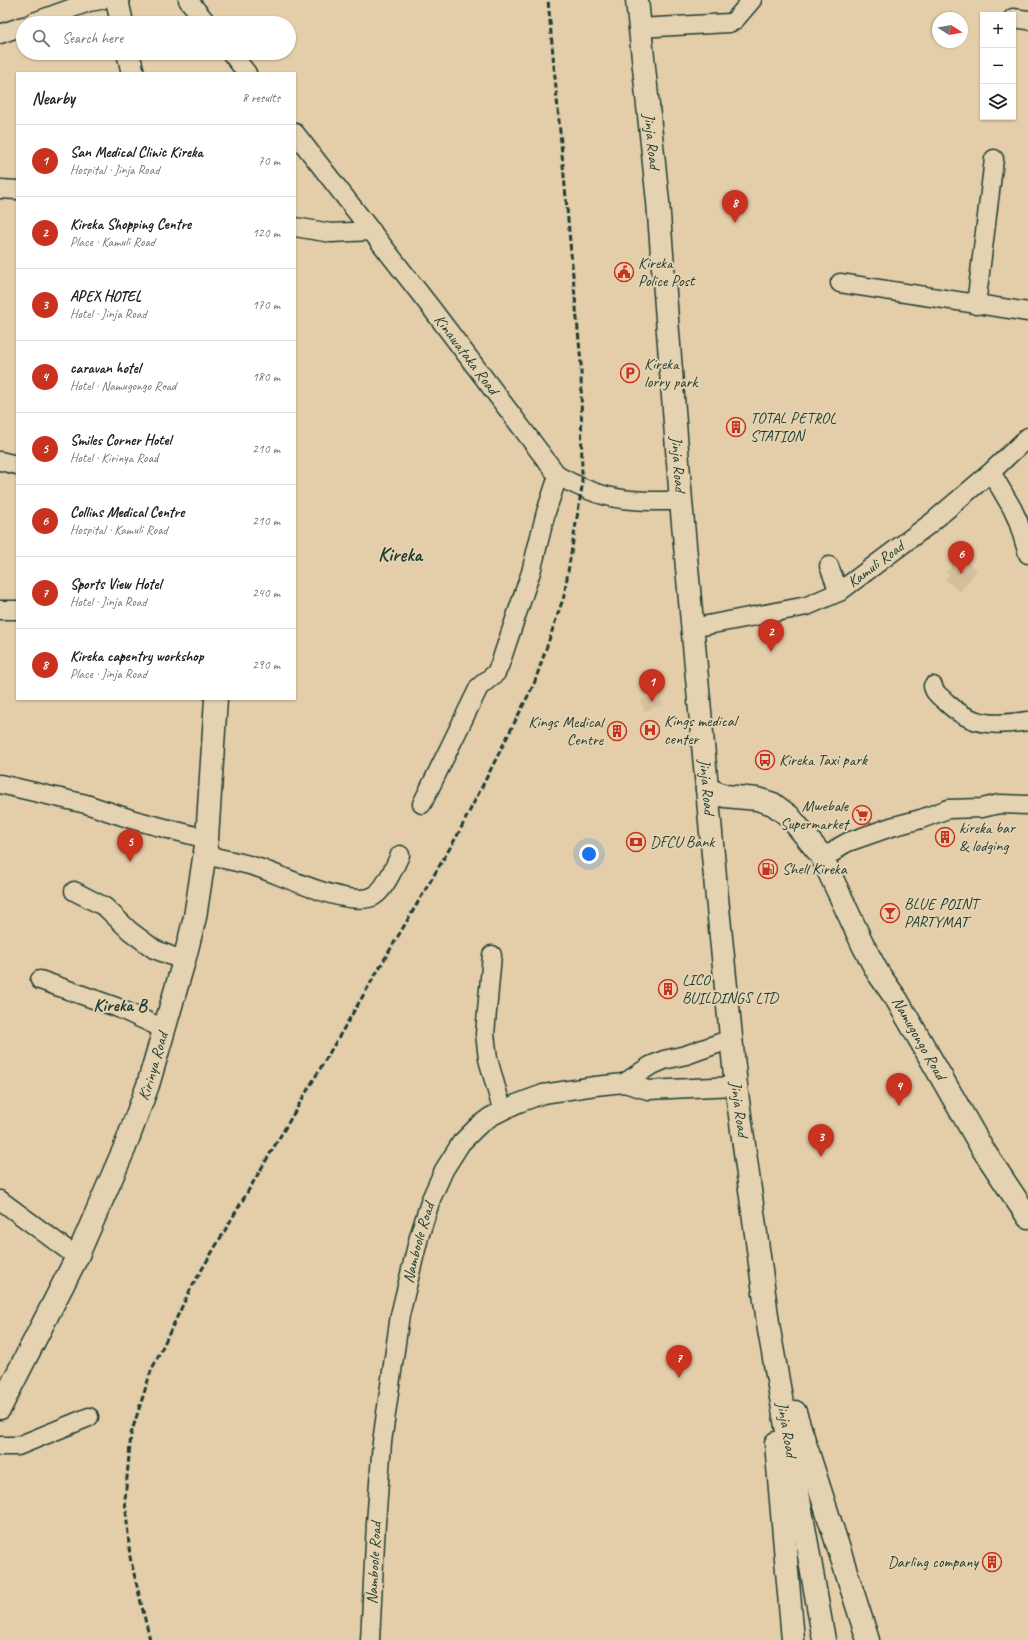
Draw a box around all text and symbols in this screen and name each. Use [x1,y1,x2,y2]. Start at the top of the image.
north arrow [932,12,968,48]
map controls [980,12,1016,120]
button: + [980,12,1016,48]
search box [16,16,296,60]
icon: search [30,27,52,49]
text: Search here [62,29,123,48]
button: − [980,48,1016,84]
button: layers [980,84,1016,120]
text: Nearby [32,88,75,109]
text: 8 results [242,90,280,106]
street label: Jinja Road [639,111,665,173]
text: San Medical Clinic Kireka [70,143,203,162]
text: 1 [42,153,48,169]
text: 70 m [258,153,280,169]
text: Hospital · Jinja Road [70,162,160,178]
pin: 8 [722,190,748,223]
text: Kireka Shopping Centre [70,215,191,234]
text: 2 [42,225,48,241]
text: 120 m [252,225,280,241]
text: Place · Kamuli Road [70,234,155,250]
place label: Kireka Police Post [638,253,696,291]
public building icon: Kireka Police Post [613,261,635,283]
text: APEX HOTEL [70,287,141,306]
text: 3 [42,297,48,313]
text: 170 m [252,297,280,313]
text: Hotel · Jinja Road [70,306,147,322]
street label: Kinawataka Road [430,310,505,401]
place label: Kireka lorry park [644,354,698,392]
text: caravan hotel [70,359,141,378]
parking icon: Kireka lorry park [619,362,641,384]
text: 4 [42,369,48,385]
text: 180 m [252,369,280,385]
text: Hotel · Namugongo Road [70,378,176,394]
place label: TOTAL PETROL STATION [750,408,837,446]
building icon: TOTAL PETROL STATION [725,416,747,438]
text: Smiles Corner Hotel [70,431,171,450]
street label: Jinja Road [666,435,690,495]
text: 5 [42,441,48,457]
text: 210 m [252,441,280,457]
text: Hotel · Kirinya Road [70,450,158,466]
text: Collins Medical Centre [70,503,184,522]
text: 6 [42,513,48,529]
text: 210 m [252,513,280,529]
text: Hospital · Kamuli Road [70,522,168,538]
street label: Kamuli Road [844,535,910,592]
pin: 6 [948,541,974,574]
district label: Kireka [378,542,424,567]
text: Sports View Hotel [70,575,161,594]
text: 7 [42,585,48,601]
text: 240 m [252,585,280,601]
text: Hotel · Jinja Road [70,594,147,610]
pin: 2 [758,619,784,652]
text: Kireka capentry workshop [70,647,203,666]
text: 8 [42,657,48,673]
text: 290 m [252,657,280,673]
text: Place · Jinja Road [70,666,147,682]
pin: 1 [639,669,665,702]
place label: Kings medical center [664,711,740,749]
place label: Kings Medical Centre [528,712,606,750]
hospital icon: Kings medical center [639,719,661,741]
building icon: Kings Medical Centre [606,720,628,742]
bus stop icon: Kireka Taxi park [754,749,776,771]
place label: Kireka Taxi park [779,750,868,770]
street label: Jinja Road [694,757,720,818]
place label: Mwebale Supermarket [780,796,851,834]
supermarket icon: Mwebale Supermarket [851,804,873,826]
place label: kireka bar & lodging [959,818,1016,856]
building icon: kireka bar & lodging [934,826,956,848]
pin: 5 [117,829,143,862]
bank icon: DFCU Bank [625,831,647,853]
place label: DFCU Bank [650,832,715,852]
your location [579,844,599,864]
fuel station icon: Shell Kireka [757,858,779,880]
place label: Shell Kireka [782,859,848,879]
place label: BLUE POINT PARTYMAT [904,894,981,932]
bar icon: BLUE POINT PARTYMAT [879,902,901,924]
place label: LICO BUILDINGS LTD [682,970,780,1008]
building icon: LICO BUILDINGS LTD [657,978,679,1000]
street label: Namugongo Road [887,993,952,1086]
district label: Kireka B [93,994,148,1016]
street label: Kirinya Road [133,1027,173,1103]
pin: 4 [886,1073,912,1106]
street label: Jinja Road [726,1080,753,1141]
pin: 3 [808,1124,834,1157]
street label: Namboole Road [398,1198,440,1285]
pin: 7 [666,1345,692,1378]
street label: Jinja Road [772,1399,802,1462]
street label: Namboole Road [362,1519,386,1605]
building icon: Darling company [981,1551,1003,1573]
place label: Darling company [888,1552,980,1572]

